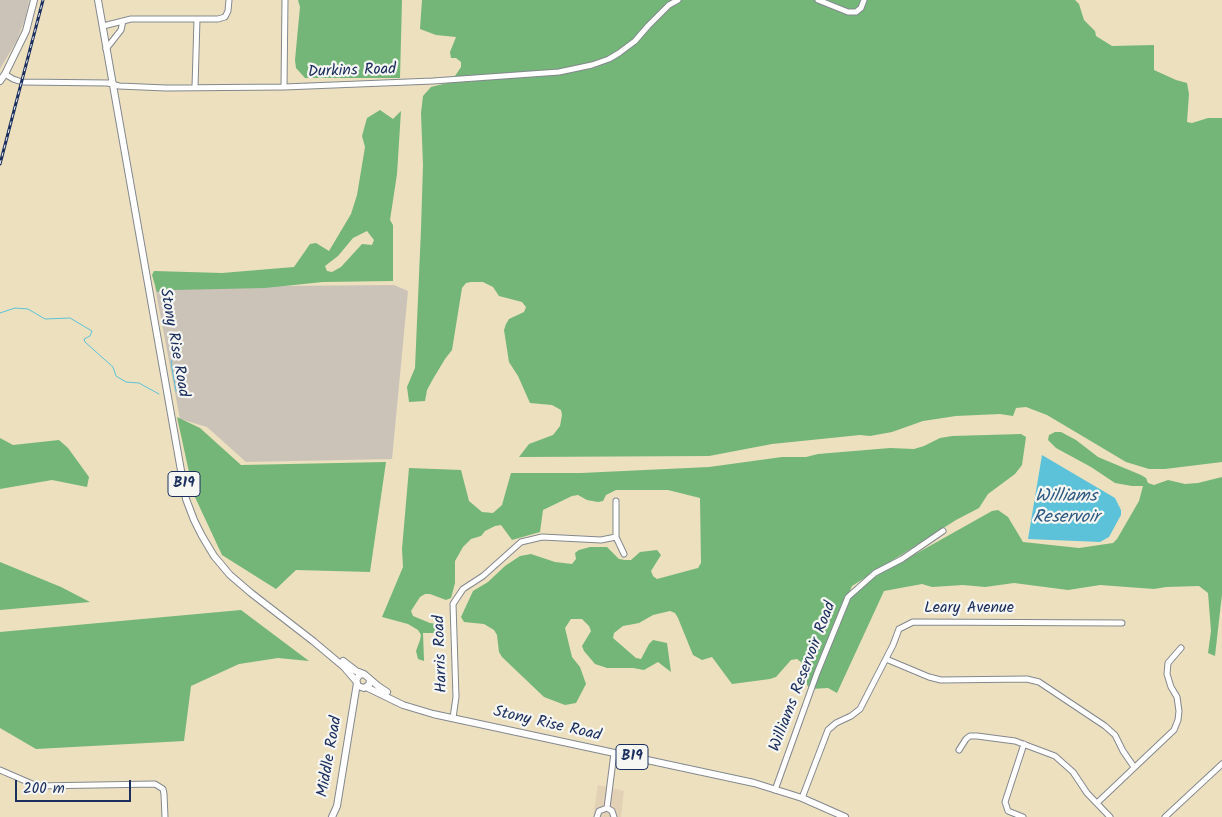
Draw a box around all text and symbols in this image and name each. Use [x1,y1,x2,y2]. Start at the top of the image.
street label: Durkins Road [307,61,397,83]
street label: Stony Rise Road [154,287,192,399]
road number: B19 [168,472,200,496]
water label: Williams Reservoir [1033,487,1099,530]
street label: Williams Reservoir Road [767,599,841,755]
street label: Leary Avenue [924,599,1014,619]
street label: Harris Road [431,615,453,693]
street label: Stony Rise Road [491,703,603,747]
street label: Middle Road [314,715,348,799]
road number: B19 [616,744,648,770]
scale bar [18,770,134,802]
text: 200 m [23,777,65,801]

